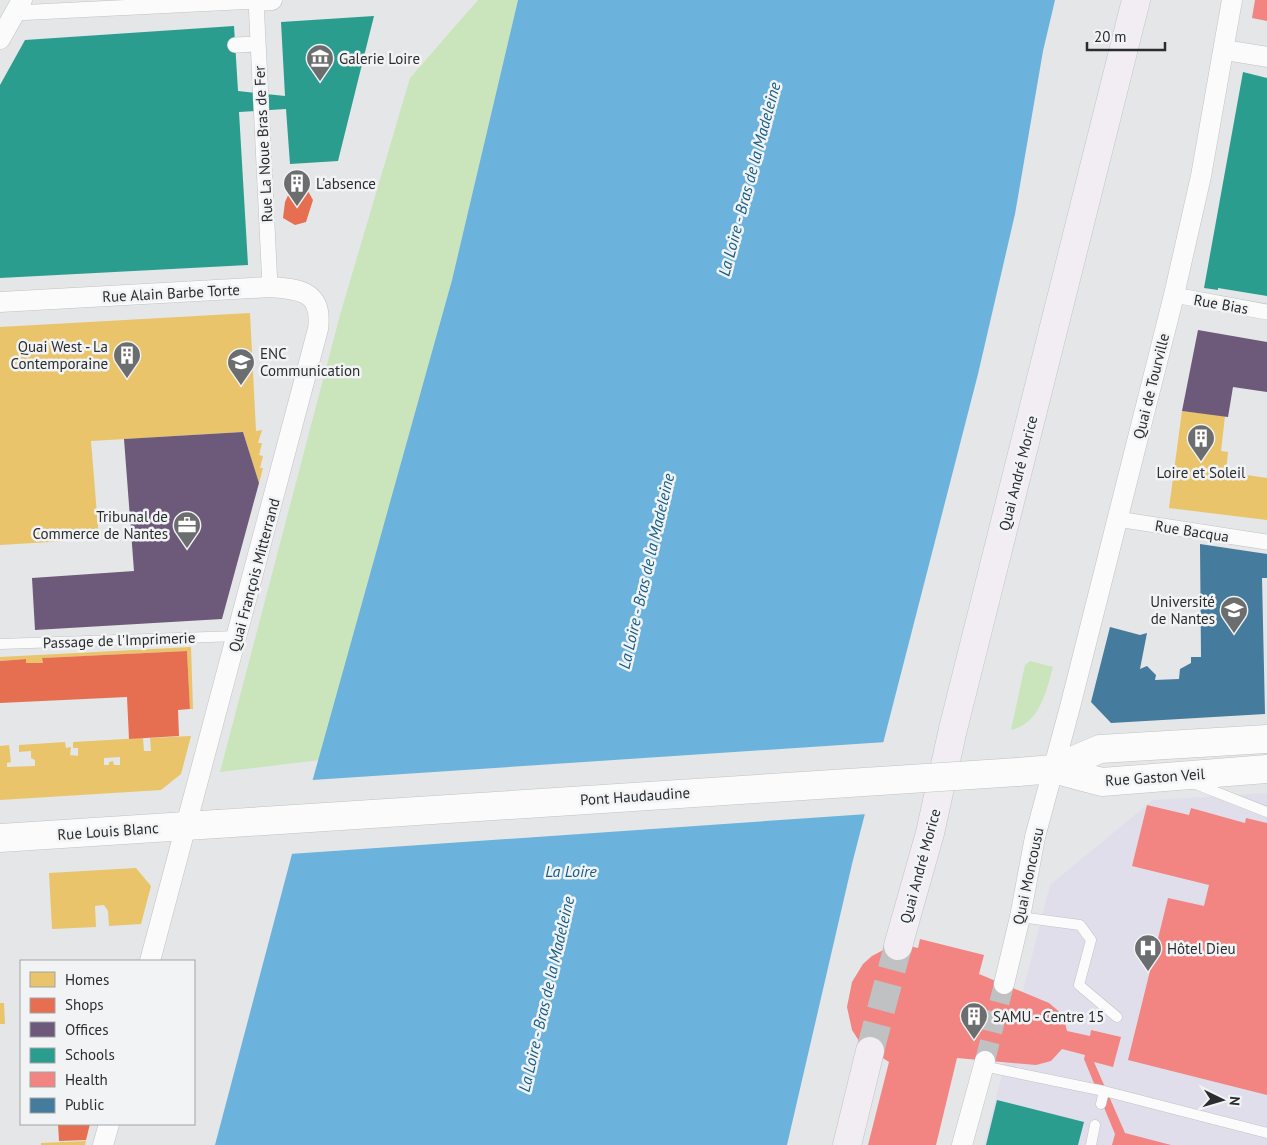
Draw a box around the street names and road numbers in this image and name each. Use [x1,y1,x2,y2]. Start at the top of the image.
street label: Rue La Noue Bras de Fer [249,65,277,223]
street label: Rue Alain Barbe Torte [102,280,240,306]
street label: Rue Bias [1192,290,1250,318]
street label: Quai de Tourville [1129,331,1173,441]
street label: Quai André Morice [994,413,1042,533]
street label: Quai François Mitterrand [224,496,284,654]
street label: Rue Bacqua [1154,516,1230,546]
street label: Passage de l'Imprimerie [42,628,196,652]
street label: Rue Gaston Veil [1105,764,1206,790]
street label: Pont Haudaudine [579,783,691,809]
street label: Quai André Morice [896,806,944,926]
street label: Rue Louis Blanc [57,818,159,844]
street label: Quai Moncousu [1008,826,1048,926]

